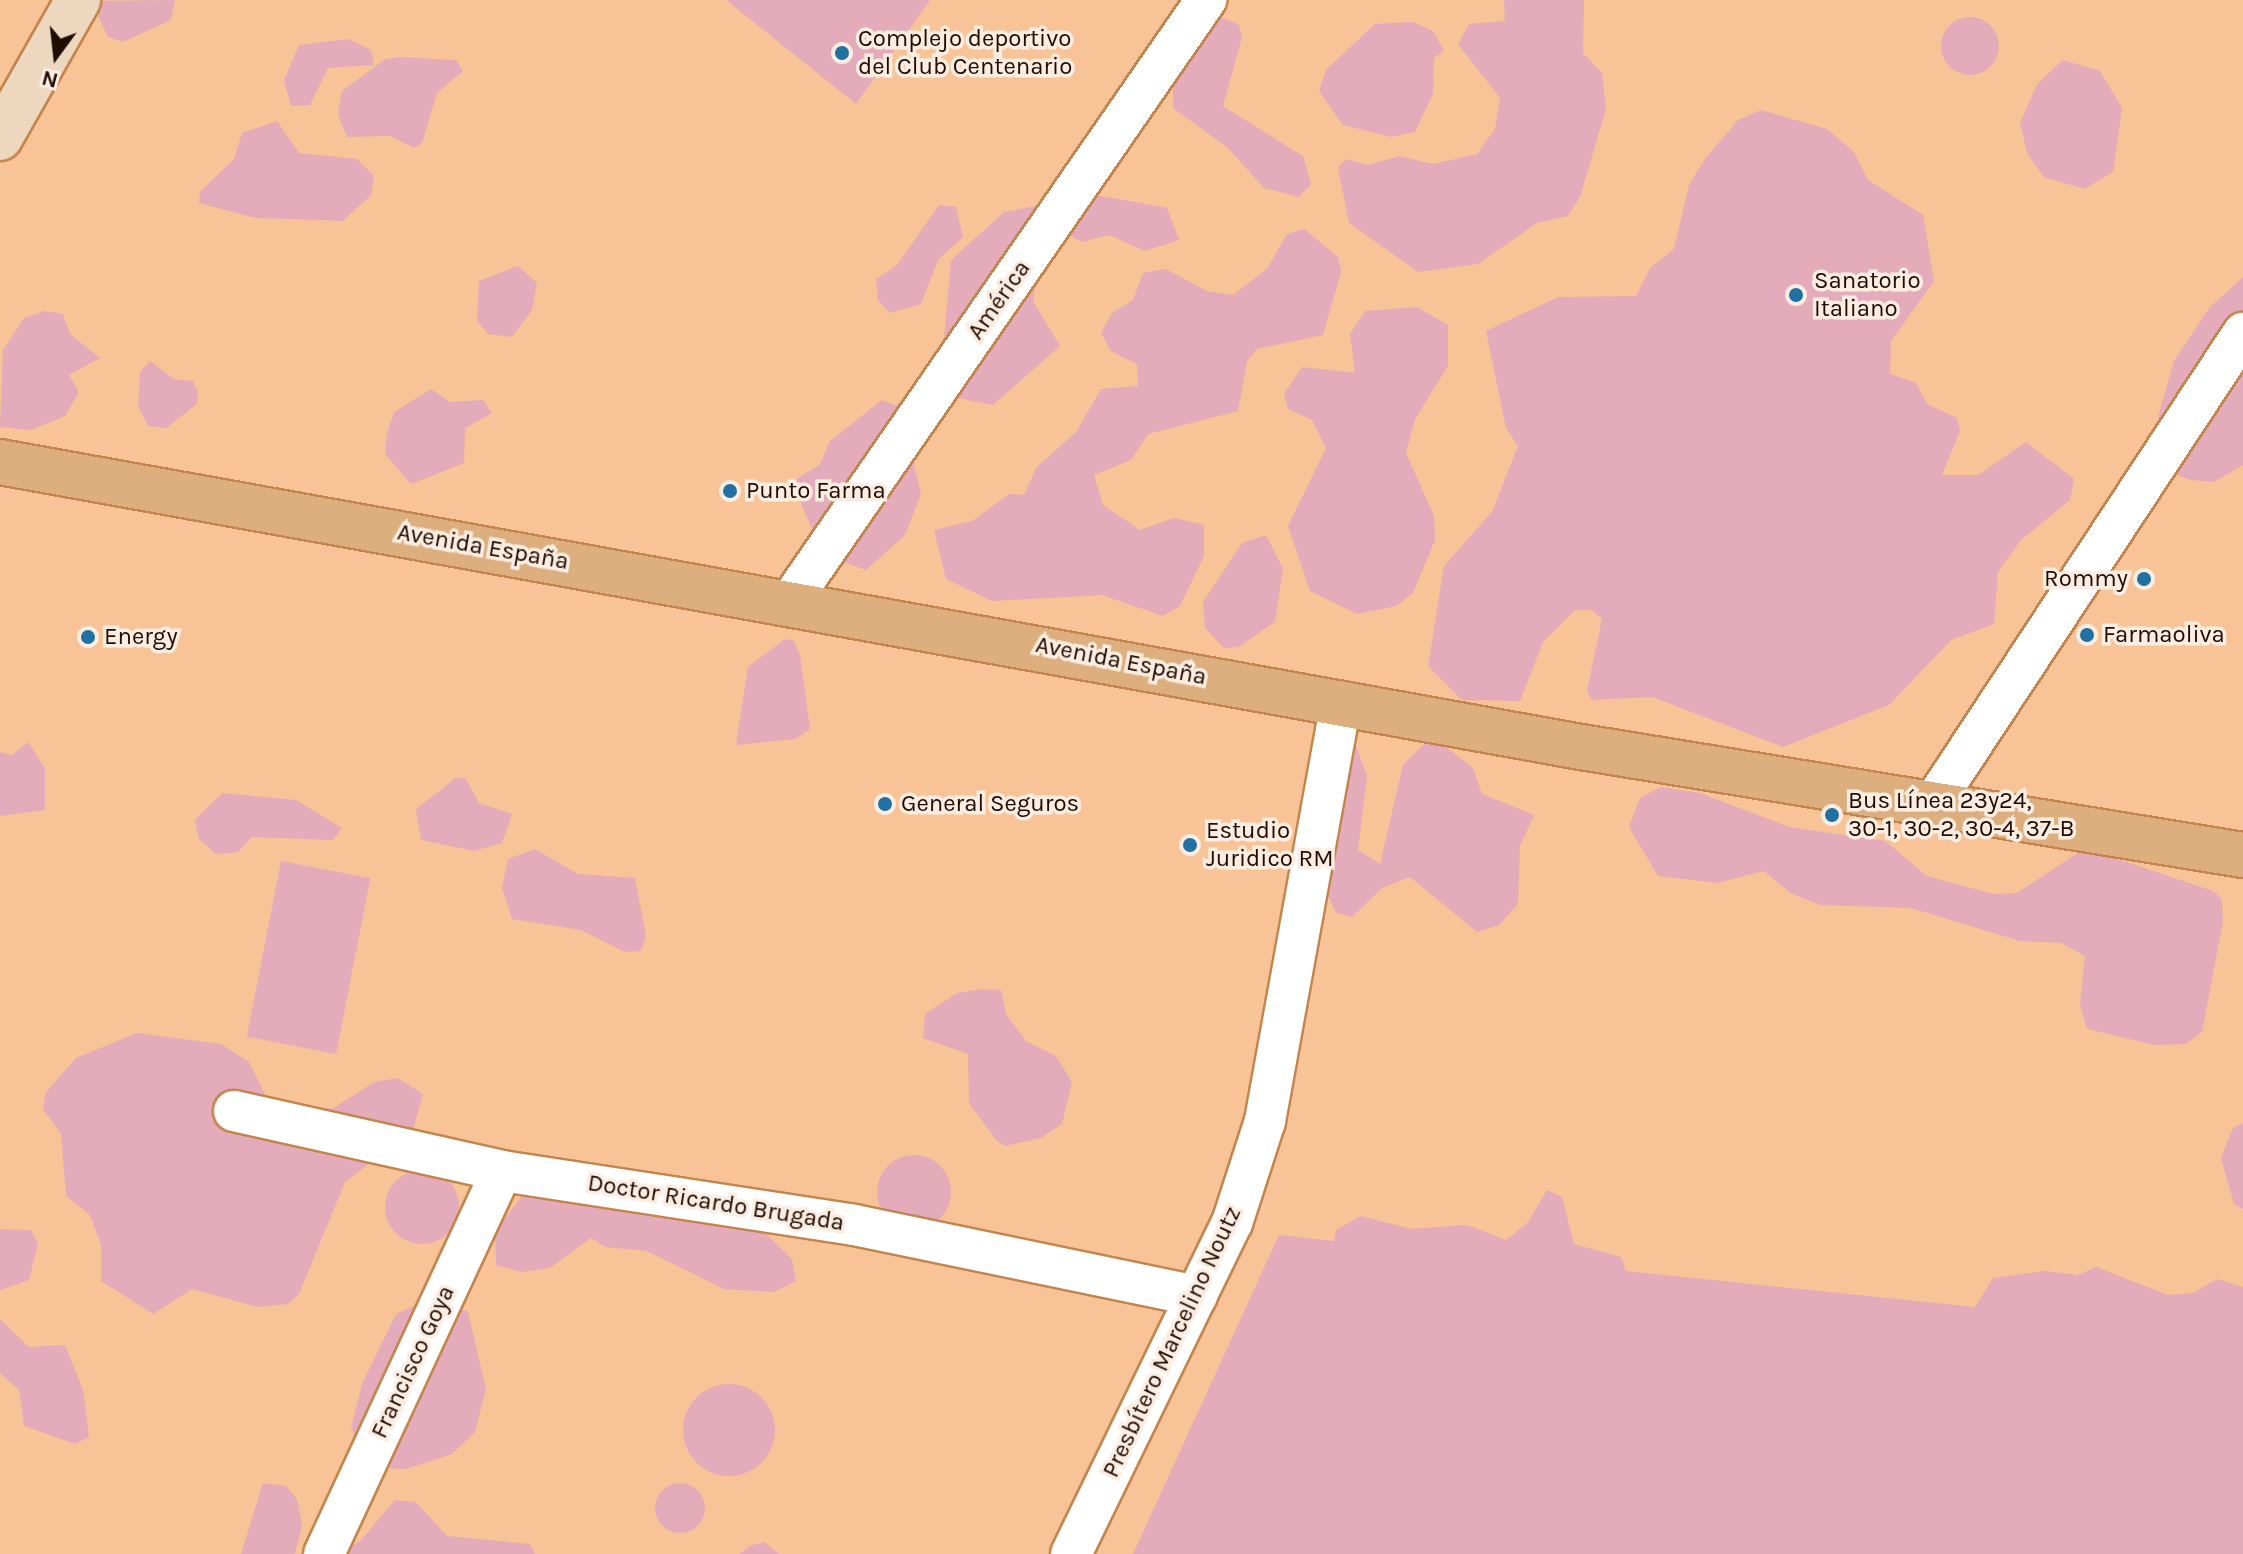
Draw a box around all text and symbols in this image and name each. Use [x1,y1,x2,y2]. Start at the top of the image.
north arrow [16,16,96,96]
place label: Complejo deportivo del Club Centenario [858,25,1072,81]
marker: Complejo deportivo del Club Centenario [833,44,851,62]
text: N [39,65,61,94]
street label: América [961,255,1037,345]
place label: Sanatorio Italiano [1814,267,1920,323]
marker: Sanatorio Italiano [1785,284,1807,306]
place label: Punto Farma [746,477,886,505]
marker: Punto Farma [721,482,739,500]
street label: Avenida España [395,518,571,576]
place label: Rommy [2044,565,2128,593]
marker: Rommy [2135,570,2153,588]
place label: Farmaoliva [2103,621,2225,649]
place label: Energy [104,623,178,651]
marker: Farmaoliva [2078,626,2096,644]
marker: Energy [79,628,97,646]
street label: Avenida España [1033,630,1209,692]
place label: Bus Línea 23y24, 30-1, 30-2, 30-4, 37-B [1848,787,2074,843]
place label: General Seguros [901,790,1079,818]
marker: General Seguros [876,795,894,813]
marker: Bus Línea 23y24, 30-1, 30-2, 30-4, 37-B [1823,806,1841,824]
place label: Estudio Juridico RM [1206,817,1334,873]
marker: Estudio Juridico RM [1181,836,1199,854]
street label: Doctor Ricardo Brugada [586,1168,846,1238]
street label: Presbítero Marcelino Noutz [1096,1202,1248,1482]
street label: Francisco Goya [365,1281,461,1443]

